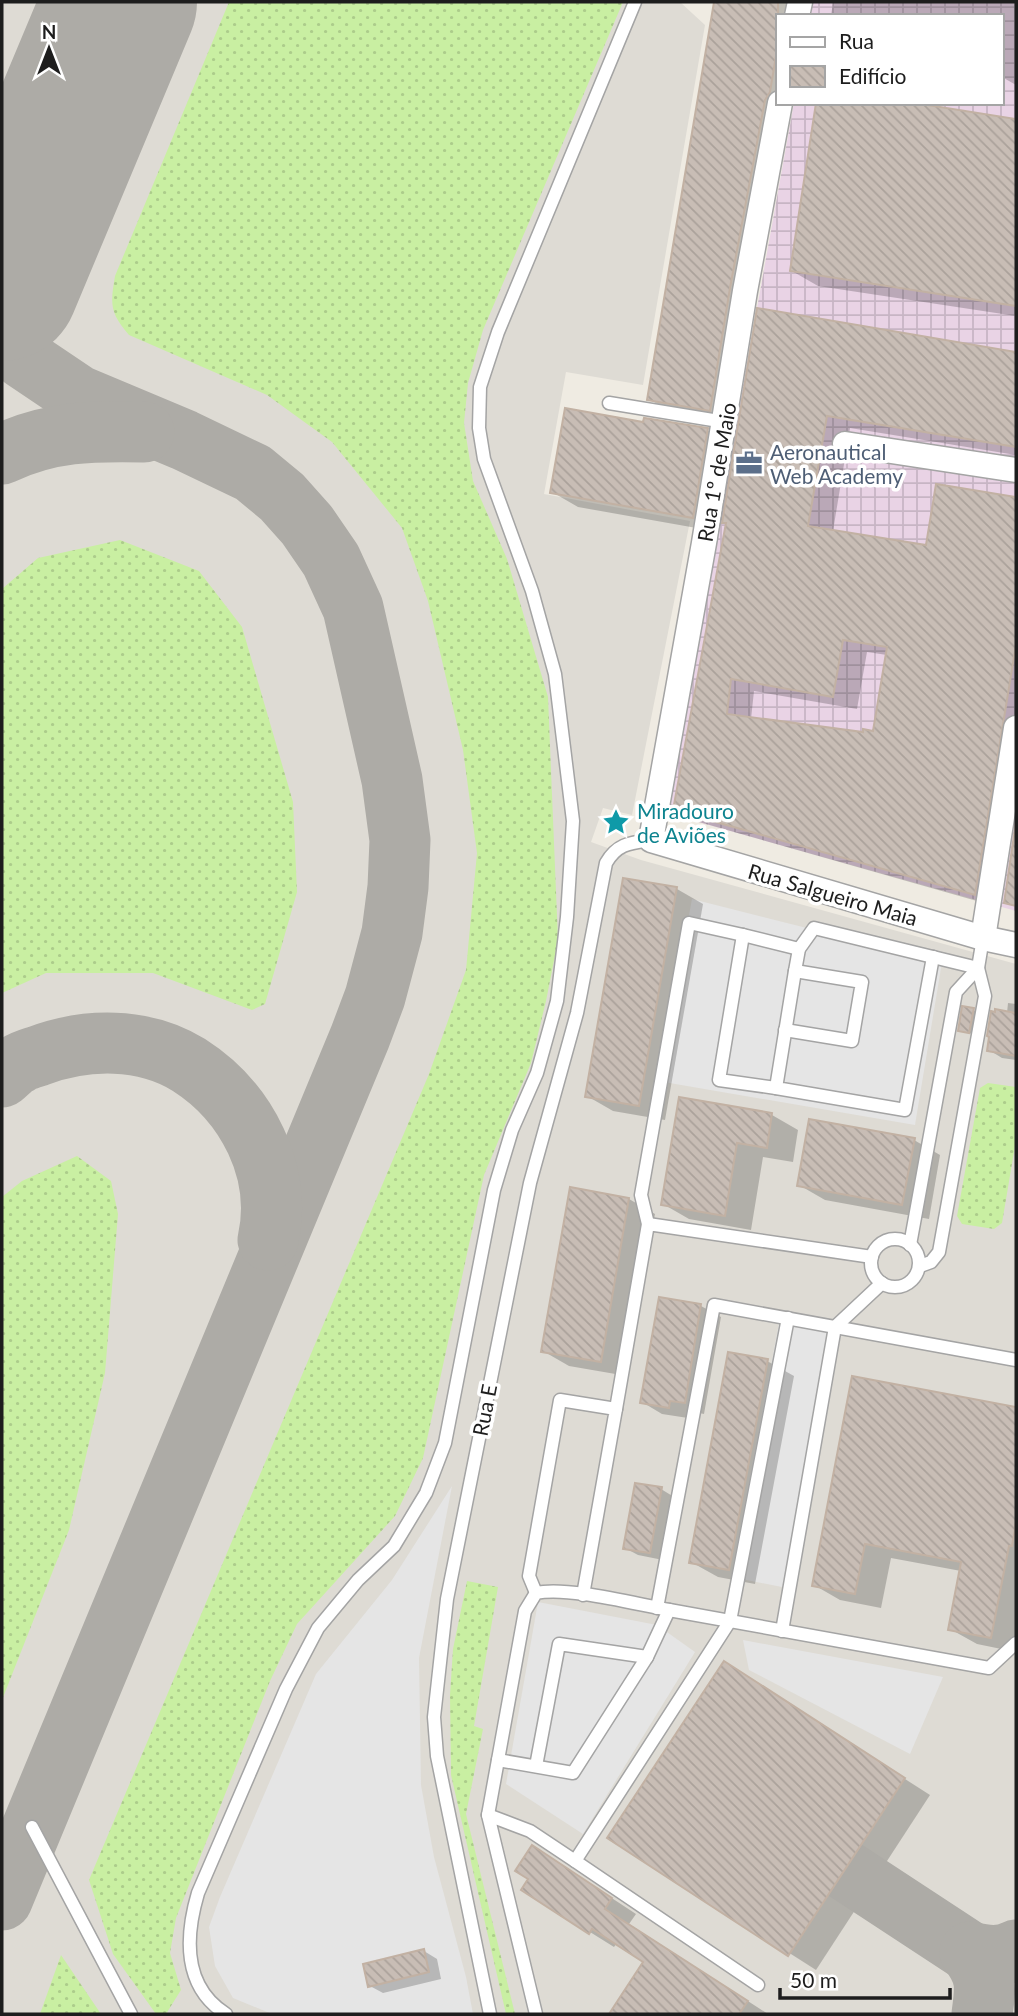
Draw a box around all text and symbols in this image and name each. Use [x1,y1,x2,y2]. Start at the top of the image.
north arrow [14,14,84,84]
legend [776,14,1004,105]
text: N [42,20,56,43]
text: Rua [839,28,874,53]
text: Edifício [839,63,907,88]
street label: Rua 1º de Maio [691,400,741,544]
place label: Aeronautical Web Academy [770,439,903,488]
office icon: Aeronautical Web Academy [734,448,764,478]
place label: Miradouro de Aviões [637,798,734,847]
place icon: Miradouro de Aviões [601,807,631,837]
street label: Rua Salgueiro Maia [745,858,921,930]
street label: Rua E [467,1382,501,1438]
scale bar [780,1956,950,2000]
text: 50 m [790,1967,837,1992]

